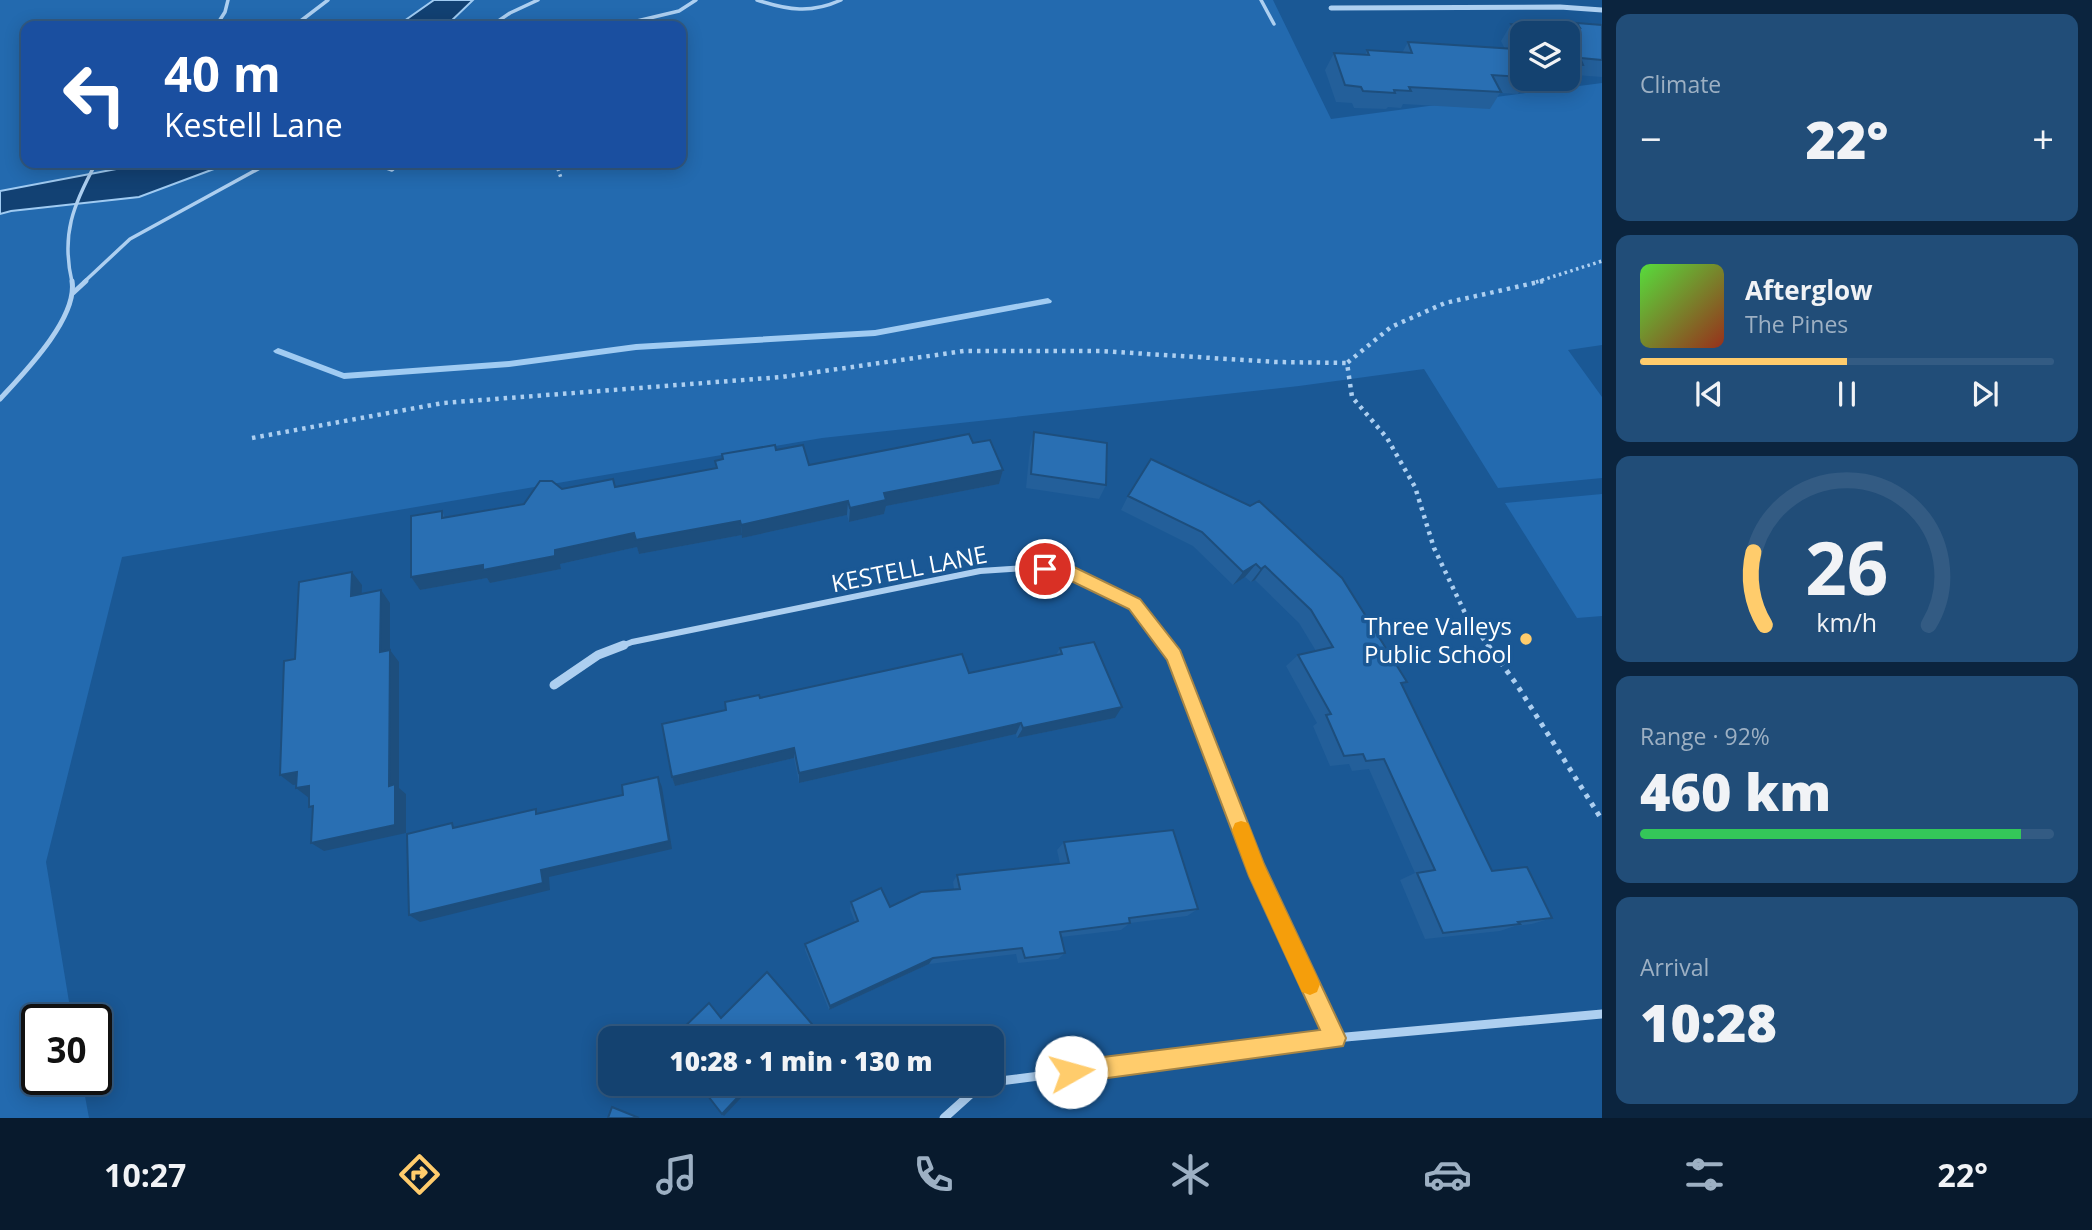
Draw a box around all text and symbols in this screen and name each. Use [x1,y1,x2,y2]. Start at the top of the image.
map controls [1510,21,1580,91]
button: layers [1510,21,1580,91]
text: 40 m [164,40,281,106]
icon: left [49,49,140,140]
text: Climate [1640,68,1721,100]
text: Kestell Lane [164,103,343,146]
text: 22° [1806,103,1888,174]
text: − [1640,112,1662,164]
text: + [2032,112,2054,164]
text: Afterglow [1745,272,1872,308]
text: The Pines [1745,308,1848,340]
icon: previous [1690,375,1728,413]
icon: pause [1828,375,1866,413]
icon: next [1966,375,2004,413]
text: 26 [1805,517,1889,616]
street label: KESTELL LANE [828,537,990,599]
pin [1015,539,1075,599]
icon: arrive [1026,550,1064,588]
text: km/h [1817,605,1877,639]
place label: Three Valleys Public School [1364,609,1512,670]
marker: Three Valleys Public School [1518,631,1534,647]
text: Range · 92% [1640,720,1770,752]
text: 460 km [1640,755,1831,826]
text: Arrival [1640,951,1709,983]
text: 10:28 [1640,986,1777,1057]
speed limit sign: 30 [21,1004,112,1095]
position arrow [1034,1035,1108,1109]
text: 10:28 · 1 min · 130 m [670,1043,932,1079]
icon: directions [395,1150,444,1199]
icon: music [652,1150,701,1199]
icon: phone [909,1150,958,1199]
icon: climate [1166,1150,1215,1199]
icon: car [1423,1150,1472,1199]
icon: filters [1680,1150,1729,1199]
text: 10:27 [104,1153,186,1196]
text: 22° [1938,1153,1988,1196]

